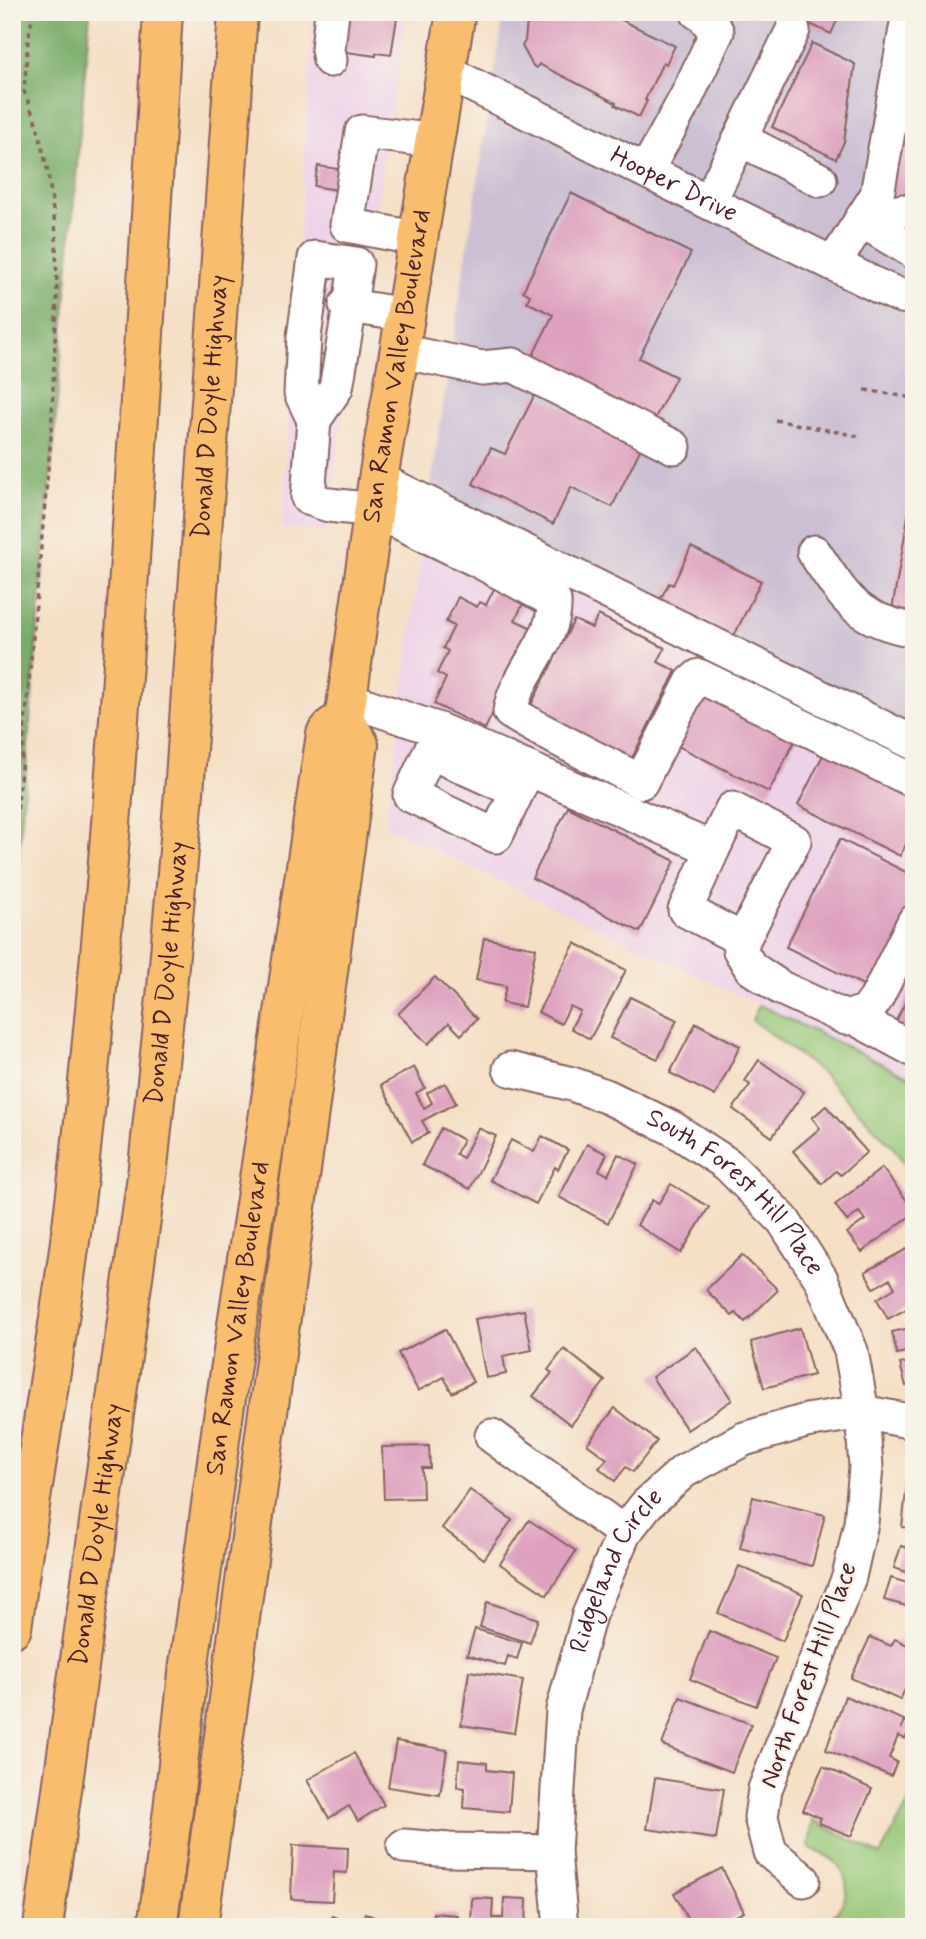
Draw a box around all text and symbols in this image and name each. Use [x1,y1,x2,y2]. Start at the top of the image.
street label: Hooper Drive [604,139,743,231]
street label: San Ramon Valley Boulevard [355,207,440,525]
street label: Donald D Doyle Highway [185,274,237,540]
street label: Donald D Doyle Highway [138,840,197,1107]
street label: South Forest Hill Place [641,1101,832,1282]
street label: San Ramon Valley Boulevard [198,1159,278,1478]
street label: Donald D Doyle Highway [62,1401,132,1668]
street label: Ridgeland Circle [562,1481,670,1657]
street label: North Forest Hill Place [752,1557,866,1793]

